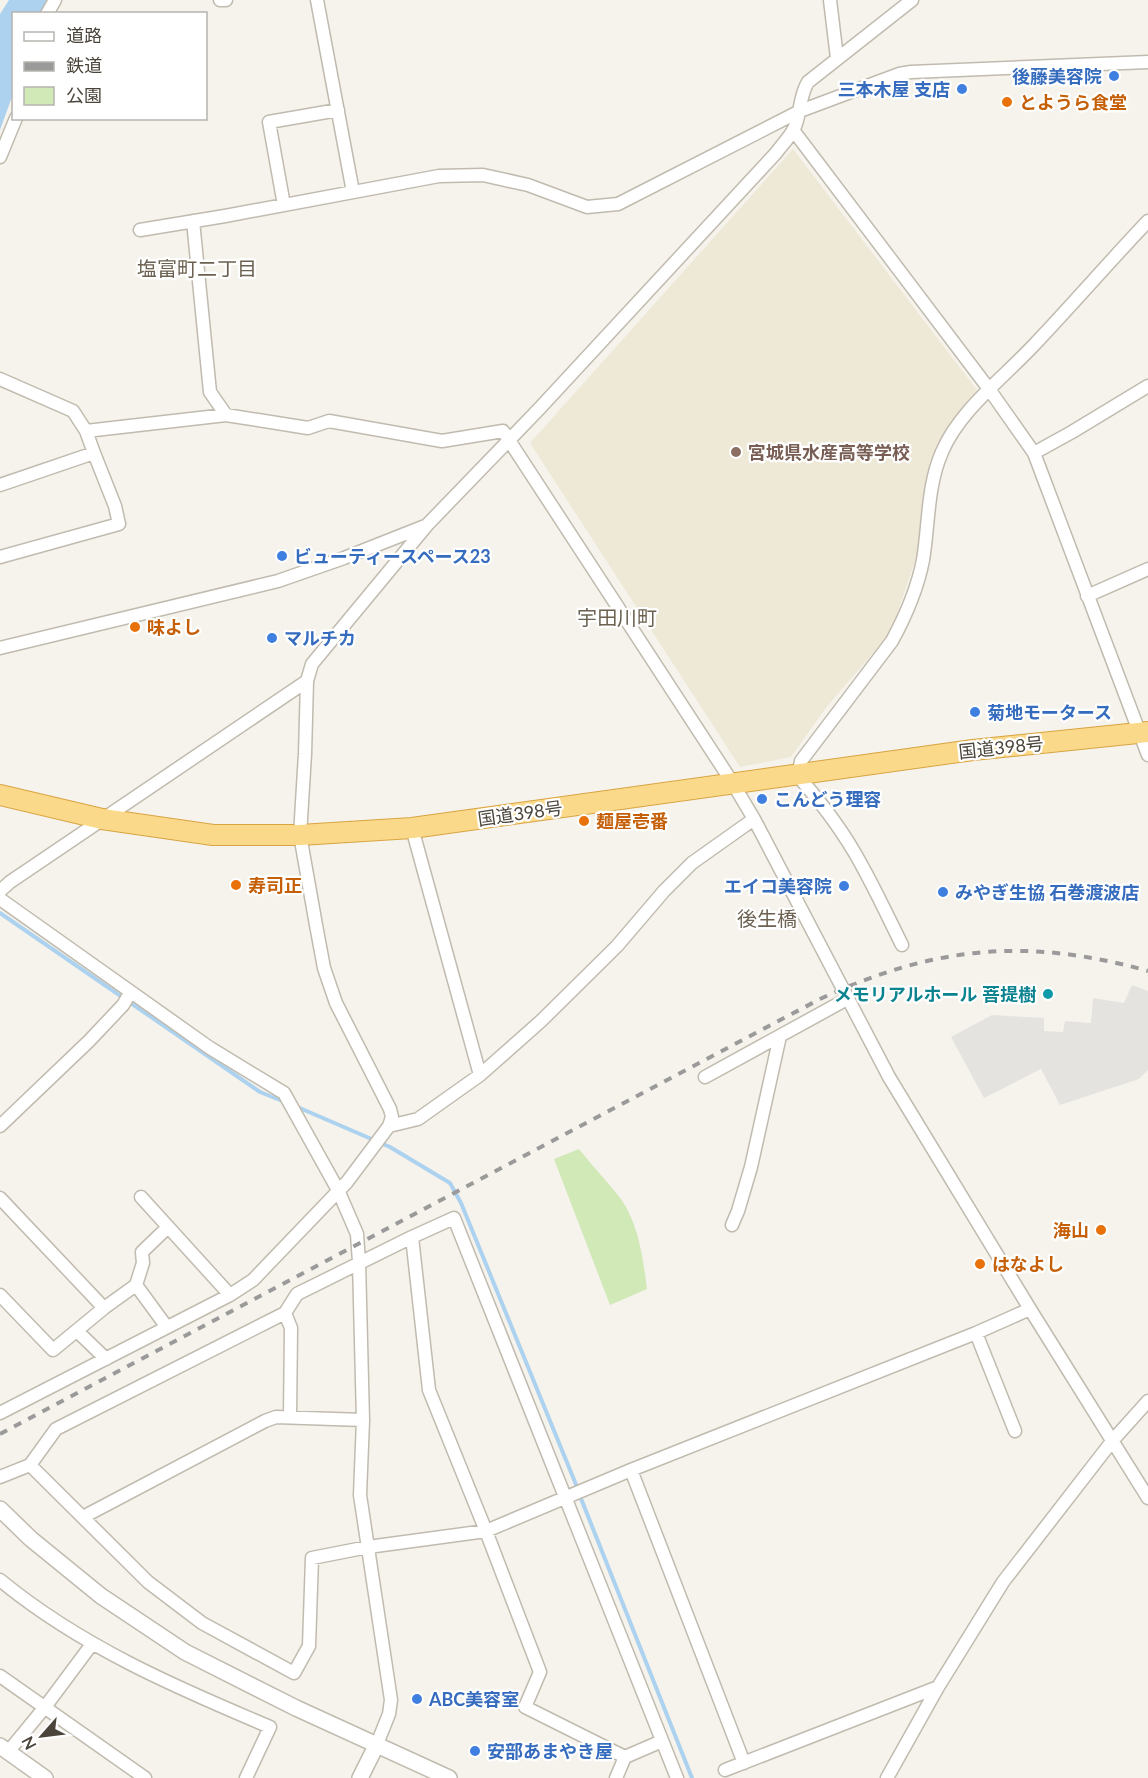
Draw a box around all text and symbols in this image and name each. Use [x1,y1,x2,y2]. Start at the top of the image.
legend [12,12,207,120]
text: 道路 [66,24,102,46]
text: 鉄道 [66,54,102,76]
place label: 後藤美容院 [1012,65,1102,87]
marker: 後藤美容院 [1107,69,1121,83]
place label: 三本木屋 支店 [838,78,950,100]
marker: 三本木屋 支店 [955,82,969,96]
text: 公園 [66,84,102,106]
place label: とようら食堂 [1019,91,1127,113]
marker: とようら食堂 [1000,95,1014,109]
district label: 塩富町二丁目 [137,256,257,280]
place label: 宮城県水産高等学校 [748,441,910,463]
marker: 宮城県水産高等学校 [729,445,743,459]
place label: ビューティースペース23 [294,545,491,567]
marker: ビューティースペース23 [275,549,289,563]
district label: 宇田川町 [577,605,657,629]
place label: 味よし [147,616,201,638]
marker: 味よし [128,620,142,634]
place label: マルチカ [284,627,356,649]
marker: マルチカ [265,631,279,645]
place label: 菊地モータース [987,701,1112,723]
marker: 菊地モータース [968,705,982,719]
street label: 国道398号 [957,732,1045,762]
place label: こんどう理容 [774,788,881,810]
marker: こんどう理容 [755,792,769,806]
street label: 国道398号 [476,796,564,830]
place label: 麺屋壱番 [596,810,668,832]
marker: 麺屋壱番 [577,814,591,828]
place label: 寿司正 [248,874,302,896]
place label: エイコ美容院 [724,875,832,897]
marker: 寿司正 [229,878,243,892]
marker: エイコ美容院 [837,879,851,893]
place label: みやぎ生協 石巻渡波店 [955,881,1139,903]
marker: みやぎ生協 石巻渡波店 [936,885,950,899]
district label: 後生橋 [737,906,797,930]
place label: メモリアルホール 菩提樹 [834,983,1036,1005]
marker: メモリアルホール 菩提樹 [1041,987,1055,1001]
place label: 海山 [1053,1219,1089,1241]
marker: 海山 [1094,1223,1108,1237]
place label: はなよし [992,1253,1064,1275]
marker: はなよし [973,1257,987,1271]
place label: ABC美容室 [428,1688,519,1710]
marker: ABC美容室 [410,1692,424,1706]
north arrow [12,1706,72,1766]
text: N [17,1733,40,1753]
place label: 安部あまやき屋 [487,1740,613,1762]
marker: 安部あまやき屋 [468,1744,482,1758]

